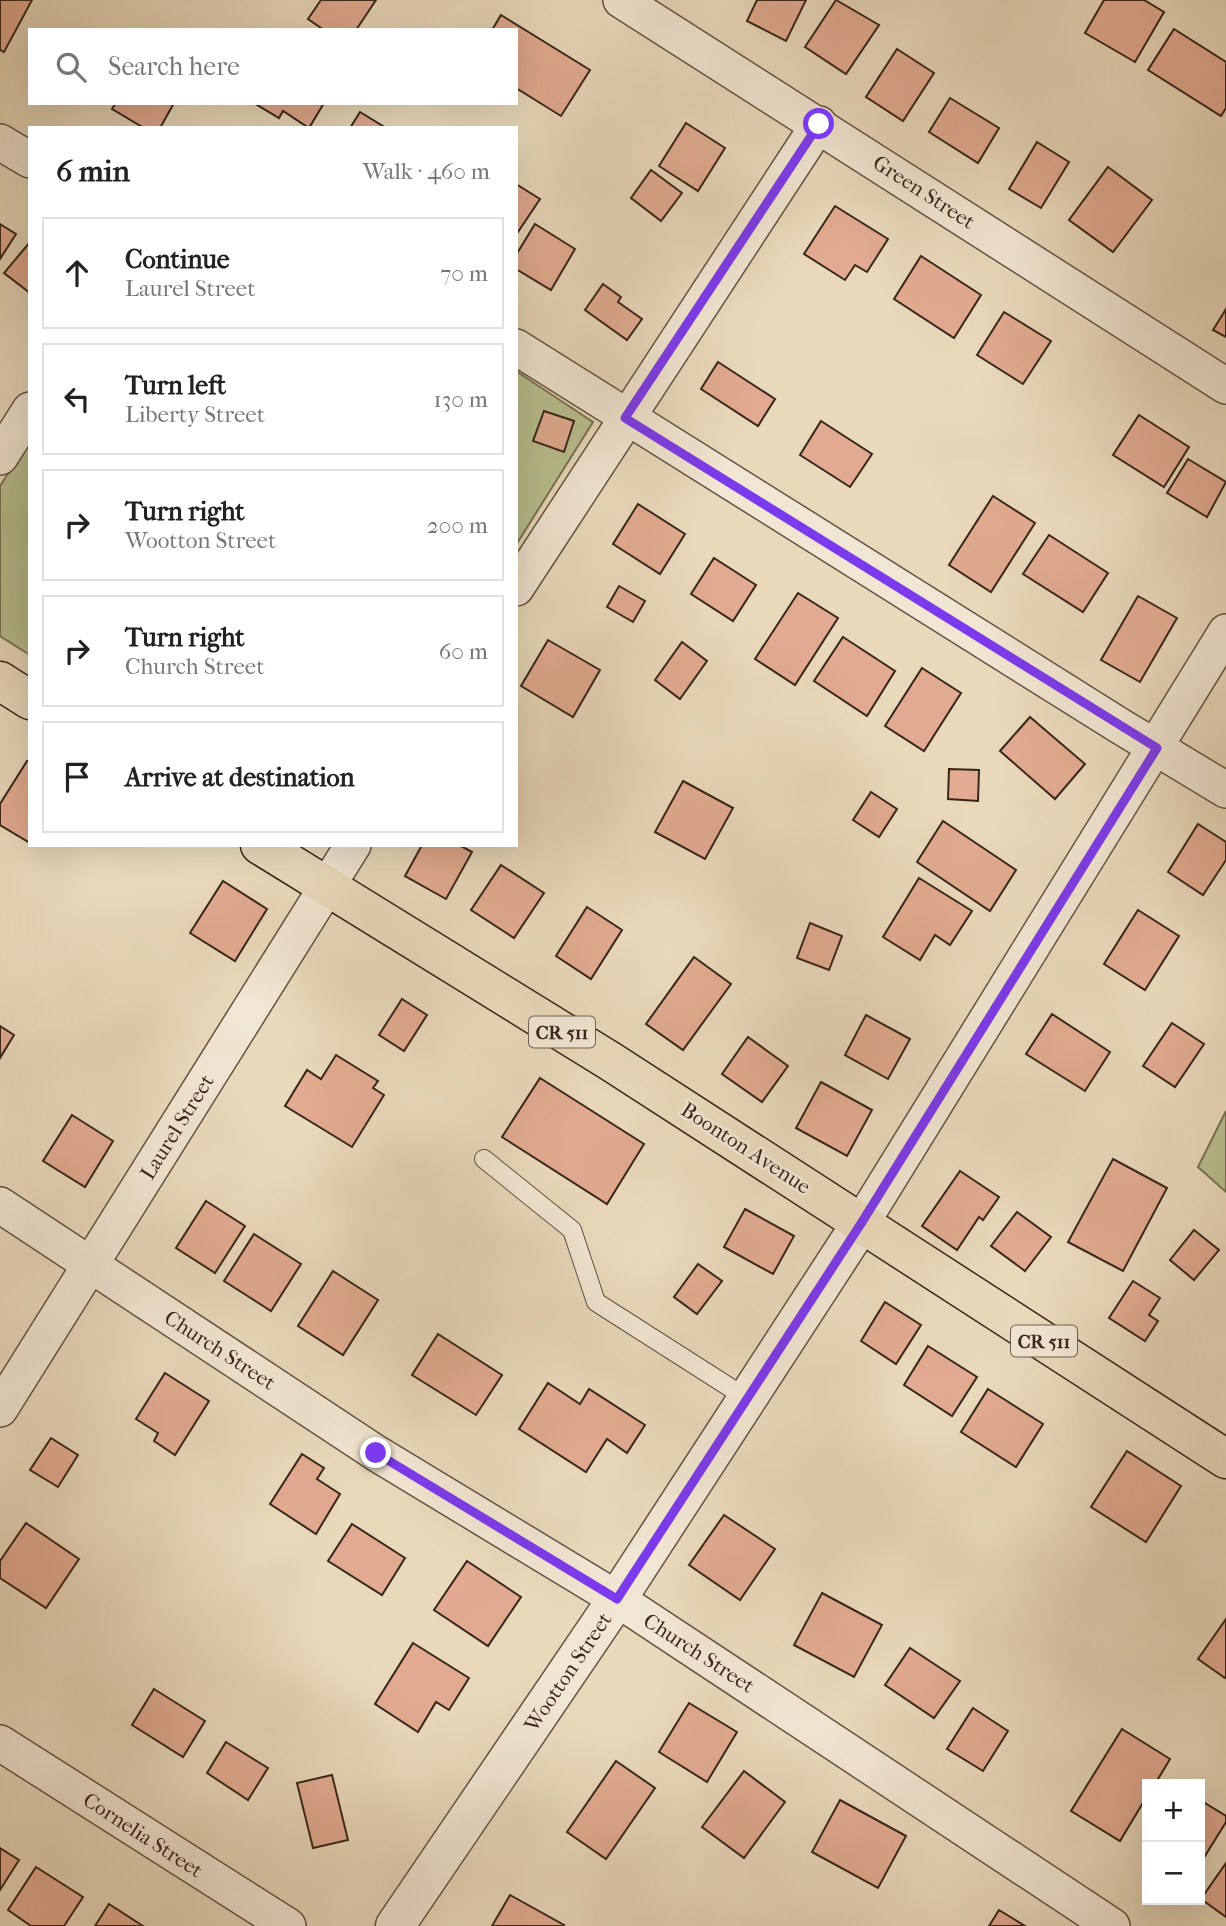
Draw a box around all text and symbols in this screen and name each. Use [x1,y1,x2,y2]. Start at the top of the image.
search box [28,28,518,105]
icon: search [52,48,90,86]
text: Search here [108,51,240,82]
route start [803,108,834,139]
street label: Green Street [869,150,980,234]
text: 6 min [56,154,130,189]
text: Walk · 460 m [363,158,490,185]
text: Continue [125,244,230,275]
icon: ahead [58,254,96,292]
text: 70 m [440,260,488,287]
text: Laurel Street [125,275,255,302]
text: Turn left [125,370,226,401]
icon: left [58,380,96,418]
text: 130 m [434,386,488,413]
text: Liberty Street [125,401,265,428]
text: Turn right [125,496,245,527]
icon: right [58,506,96,544]
text: 200 m [427,512,488,539]
text: Wootton Street [125,527,276,554]
text: Turn right [125,622,245,653]
icon: right [58,632,96,670]
text: 60 m [439,638,488,665]
text: Church Street [125,653,264,680]
icon: arrive [58,758,96,796]
text: Arrive at destination [125,762,355,793]
road number: CR 511 [529,1016,595,1048]
street label: Laurel Street [135,1070,219,1184]
street label: Boonton Avenue [677,1097,815,1199]
street label: Church Street [160,1305,280,1395]
road number: CR 511 [1011,1326,1077,1357]
route end [360,1437,391,1468]
street label: Wootton Street [519,1608,617,1737]
street label: Church Street [639,1608,759,1698]
map controls [1142,1779,1205,1905]
button: + [1142,1779,1205,1842]
street label: Cornelia Street [79,1787,208,1883]
button: − [1142,1842,1205,1905]

